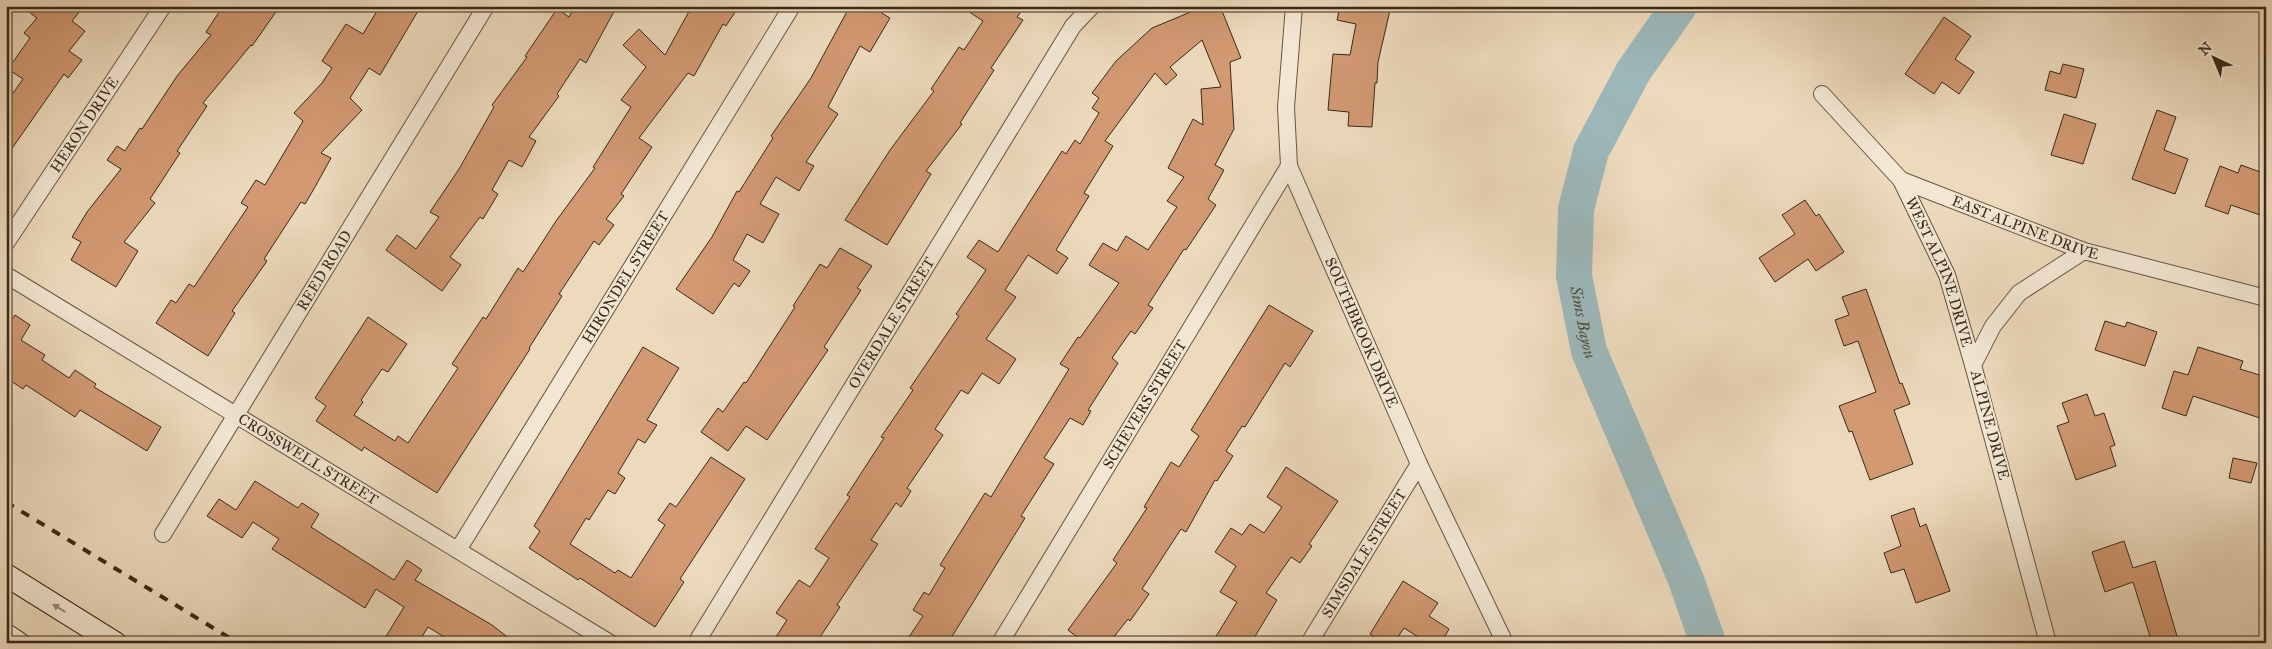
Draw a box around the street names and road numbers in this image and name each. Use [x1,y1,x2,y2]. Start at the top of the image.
street label: HERON DRIVE [46,73,123,176]
street label: EAST ALPINE DRIVE [1949,192,2101,263]
street label: WEST ALPINE DRIVE [1902,194,1976,349]
street label: HIRONDEL STREET [578,208,673,347]
street label: REED ROAD [293,227,356,314]
street label: OVERDALE STREET [845,254,939,392]
street label: SOUTHBROOK DRIVE [1321,255,1402,410]
street label: SCHEVERS STREET [1099,337,1190,472]
street label: ALPINE DRIVE [1966,367,2013,482]
street label: CROSSWELL STREET [235,410,382,509]
street label: SIMSDALE STREET [1318,486,1410,621]

